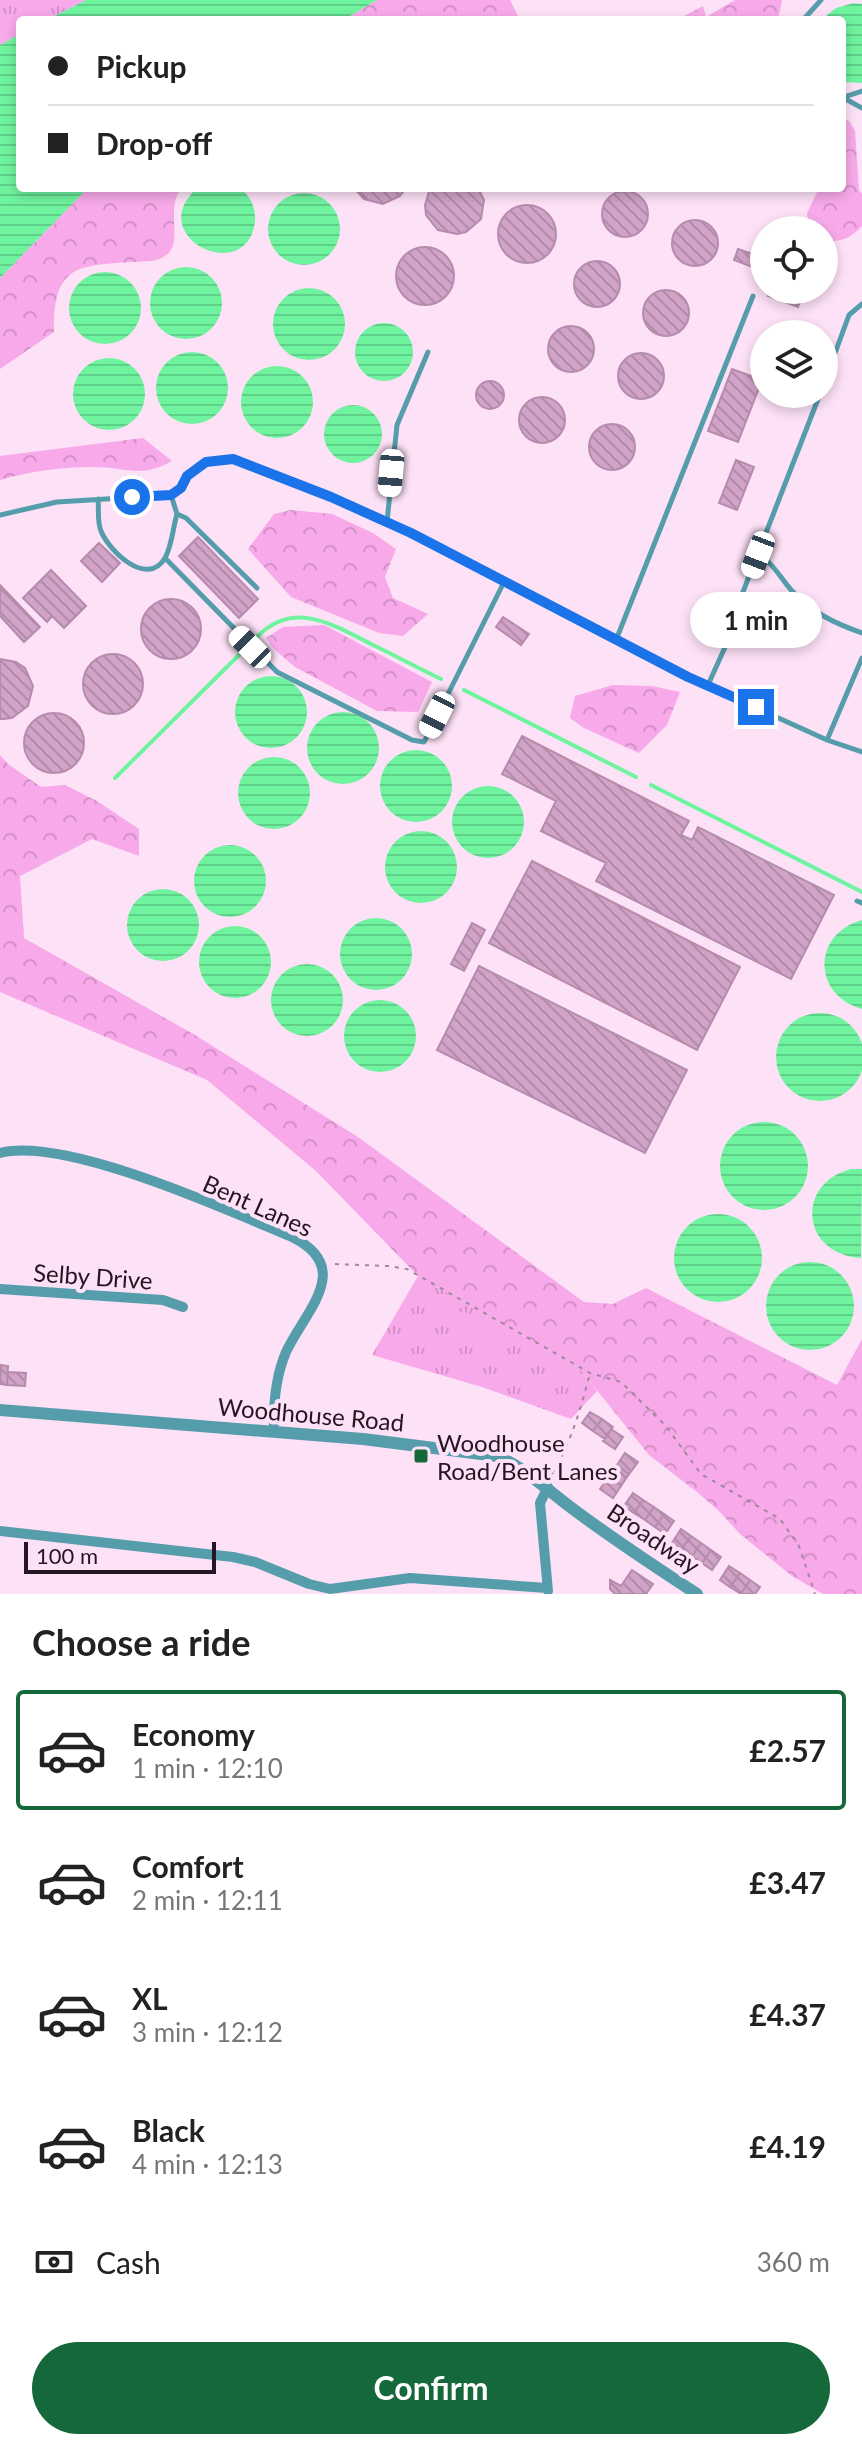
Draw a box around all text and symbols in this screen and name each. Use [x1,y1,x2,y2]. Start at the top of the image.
text: Pickup [96,48,187,84]
text: Drop-off [96,125,212,161]
map controls [750,216,838,408]
button: locate [750,216,838,304]
button: layers [750,320,838,408]
car [377,448,405,498]
route start [114,479,150,515]
car [738,528,778,582]
callout: 1 min [690,591,822,647]
text: 1 min [724,604,788,636]
car [225,622,275,672]
car [415,688,459,742]
route end [738,689,774,725]
street label: Bent Lanes [199,1168,317,1242]
street label: Selby Drive [32,1257,154,1295]
street label: Woodhouse Road [217,1391,405,1437]
place label: Woodhouse Road/Bent Lanes [437,1428,618,1485]
marker: Woodhouse Road/Bent Lanes [412,1447,430,1465]
street label: Broadway [602,1497,706,1580]
scale bar [24,1538,216,1574]
text: 100 m [36,1542,98,1569]
text: Choose a ride [32,1620,251,1664]
icon: car [36,1714,108,1786]
text: Economy [132,1716,255,1752]
text: £2.57 [749,1732,826,1768]
text: 1 min · 12:10 [132,1752,283,1784]
icon: car [36,1846,108,1918]
text: Comfort [132,1848,244,1884]
text: £3.47 [749,1864,826,1900]
text: 2 min · 12:11 [132,1884,283,1916]
icon: car [36,1978,108,2050]
text: XL [132,1980,168,2016]
text: £4.37 [749,1996,826,2032]
text: 3 min · 12:12 [132,2016,283,2048]
icon: car [36,2110,108,2182]
text: Black [132,2112,205,2148]
text: £4.19 [749,2128,826,2164]
text: 4 min · 12:13 [132,2148,283,2180]
icon: cash [32,2240,76,2284]
text: Cash [96,2244,161,2280]
text: 360 m [757,2246,830,2278]
button: Confirm [32,2342,830,2434]

